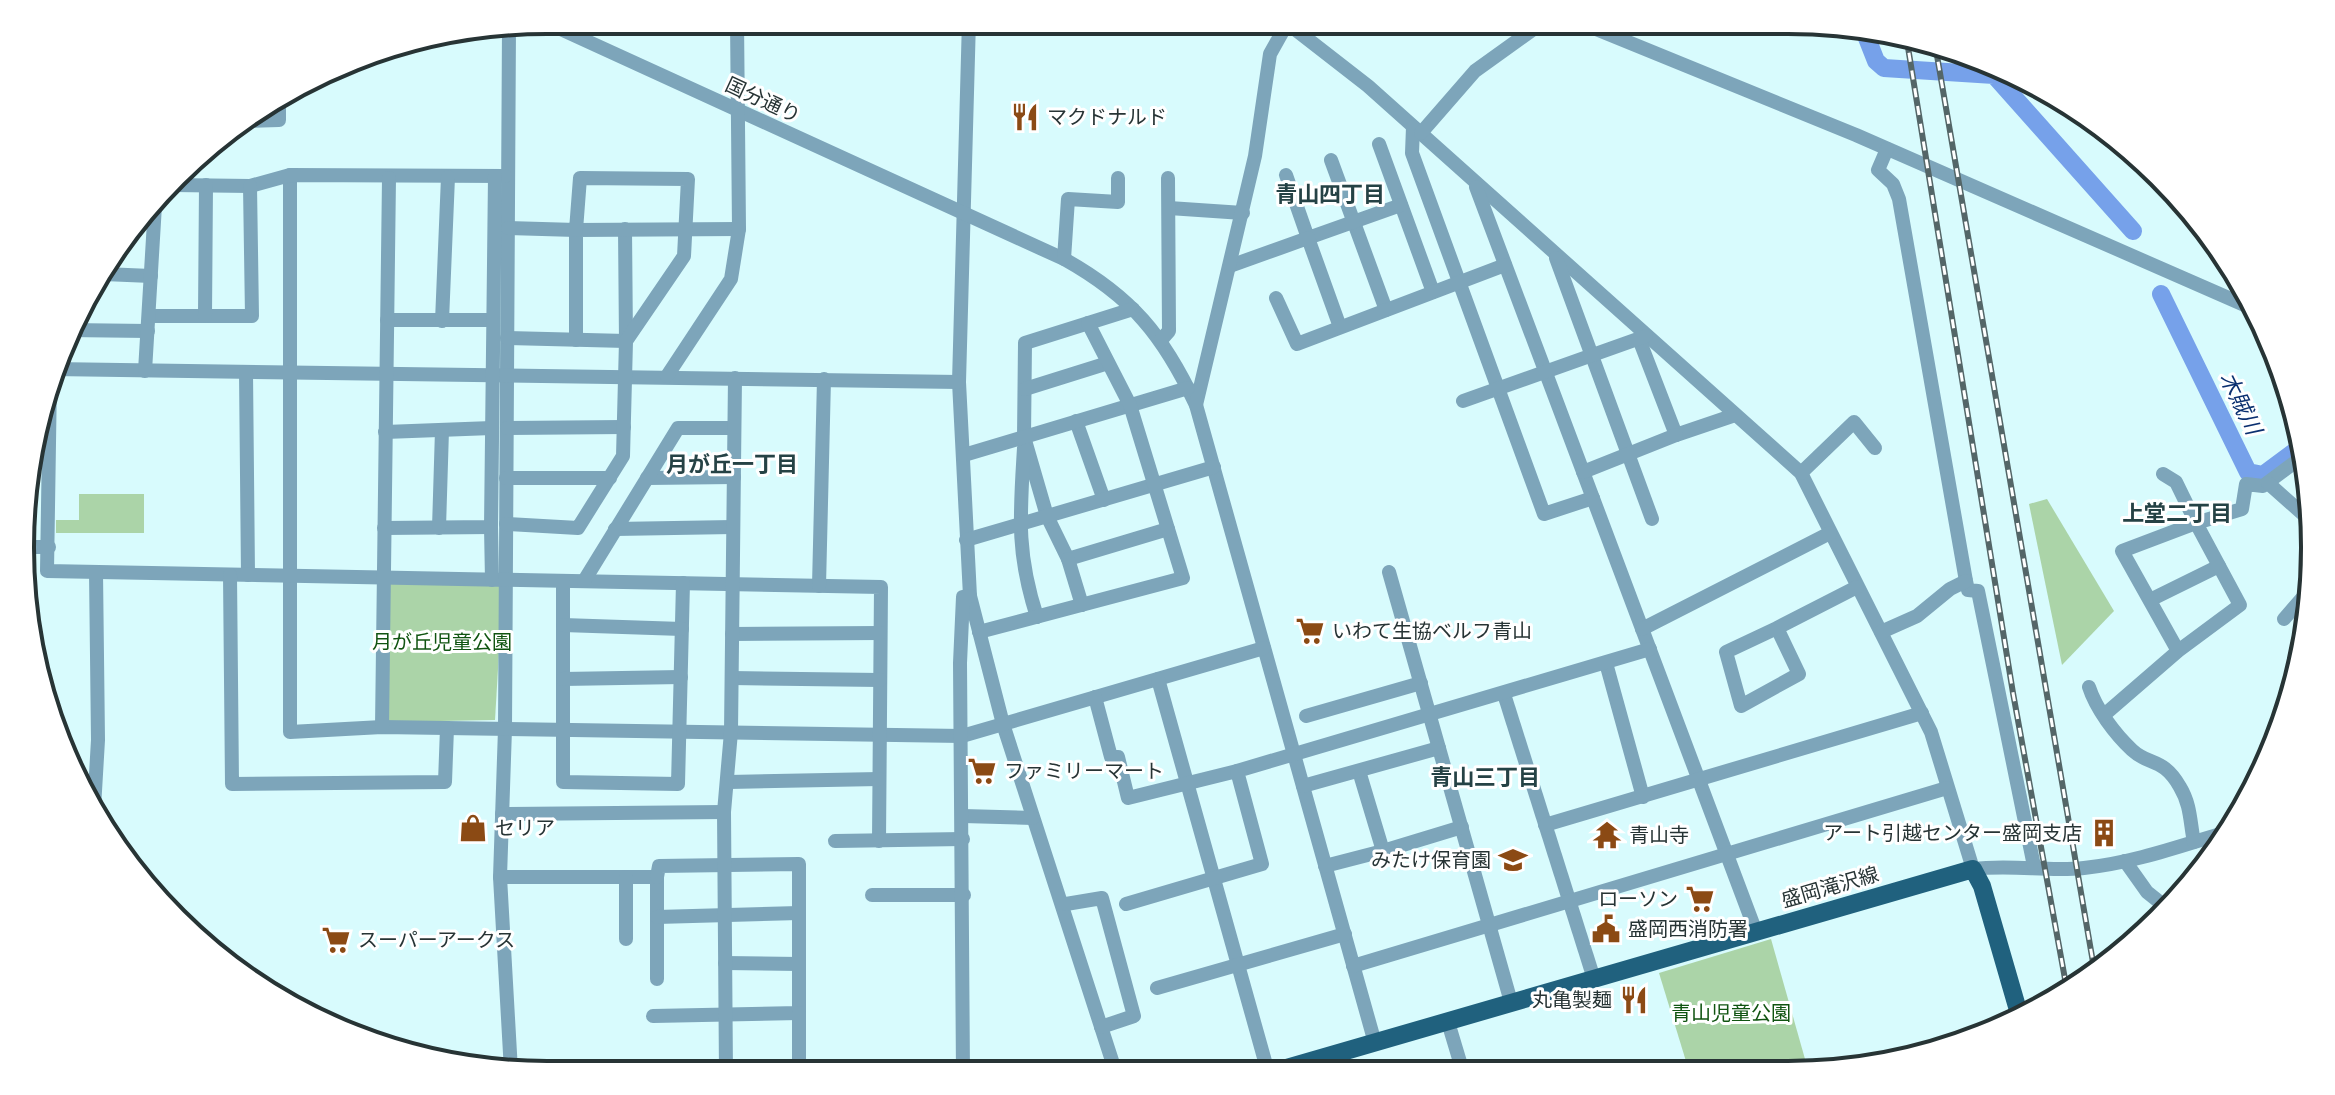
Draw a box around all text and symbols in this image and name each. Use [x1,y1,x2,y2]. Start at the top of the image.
street label: 国分通り [722,72,804,128]
restaurant icon: マクドナルド [1010,102,1040,132]
place label: マクドナルド [1047,105,1167,129]
district label: 青山四丁目 [1275,181,1385,208]
water label: 木賊川 [2214,368,2268,441]
district label: 月が丘一丁目 [666,451,798,478]
district label: 上堂二丁目 [2122,500,2232,527]
supermarket icon: いわて生協ベルフ青山 [1295,616,1325,646]
place label: いわて生協ベルフ青山 [1332,619,1532,643]
park label: 月が丘児童公園 [372,630,512,654]
supermarket icon: ファミリーマート [967,756,997,786]
place label: ファミリーマート [1004,759,1164,783]
district label: 青山三丁目 [1430,764,1540,791]
shop icon: セリア [458,813,488,843]
place label: セリア [495,816,555,840]
building icon: アート引越センター盛岡支店 [2089,818,2119,848]
temple icon: 青山寺 [1592,820,1622,850]
place label: アート引越センター盛岡支店 [1823,821,2082,845]
place label: 青山寺 [1629,823,1689,847]
school or university icon: みたけ保育園 [1498,845,1528,875]
place label: みたけ保育園 [1371,848,1491,872]
street label: 盛岡滝沢線 [1779,862,1881,912]
supermarket icon: ローソン [1685,884,1715,914]
place label: ローソン [1598,887,1678,911]
public building icon: 盛岡西消防署 [1591,914,1621,944]
place label: 盛岡西消防署 [1628,917,1748,941]
supermarket icon: スーパーアークス [321,925,351,955]
place label: スーパーアークス [358,928,515,952]
restaurant icon: 丸亀製麺 [1619,985,1649,1015]
place label: 丸亀製麺 [1532,988,1612,1012]
park label: 青山児童公園 [1671,1001,1791,1025]

